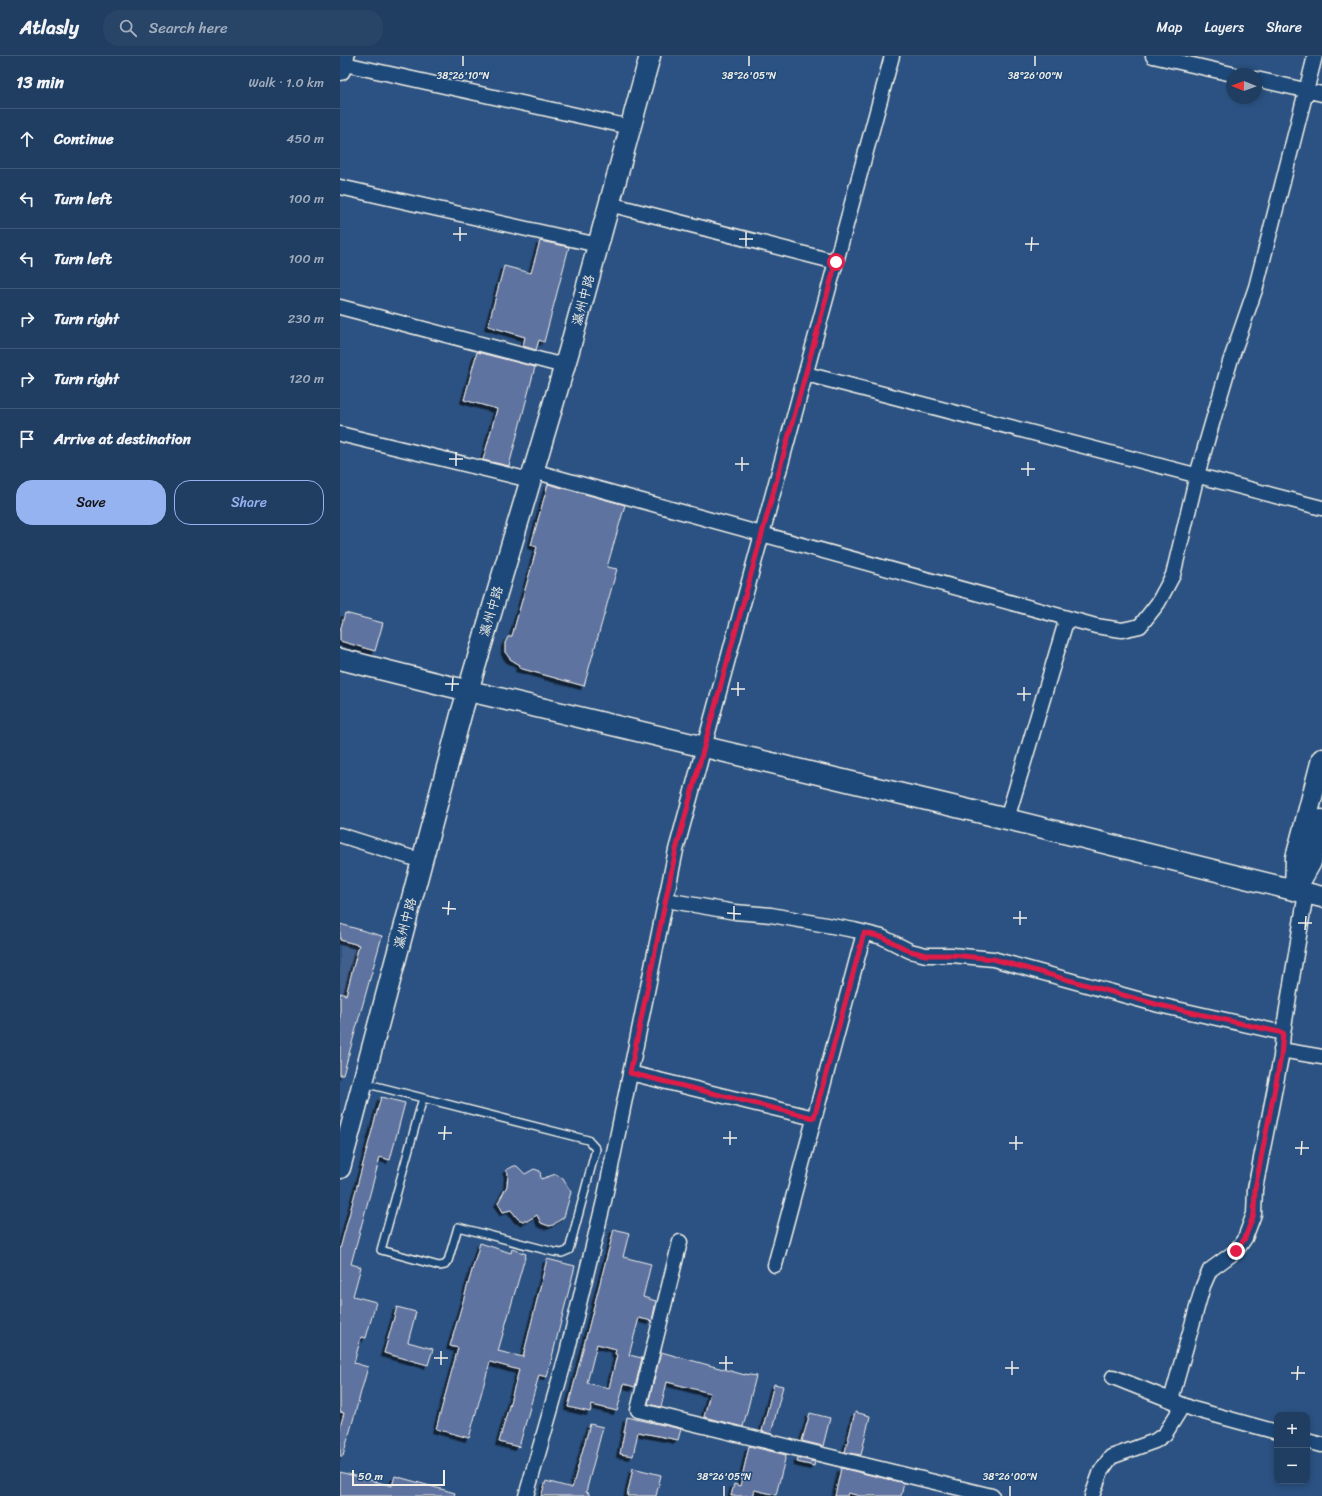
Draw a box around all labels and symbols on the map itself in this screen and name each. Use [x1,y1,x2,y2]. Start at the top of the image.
text: 38°26'10"N [437,67,489,85]
text: 38°26'05"N [722,67,776,85]
text: 38°26'00"N [1008,67,1062,85]
north arrow [1226,68,1262,104]
route start [827,253,845,271]
street label: 瀛州中路 [565,272,601,328]
street label: 瀛州中路 [472,583,510,639]
street label: 瀛州中路 [387,895,423,951]
route end [1227,1242,1245,1260]
scale bar [352,1468,445,1487]
text: 38°26'05"N [697,1468,751,1486]
text: 38°26'00"N [983,1468,1037,1486]

